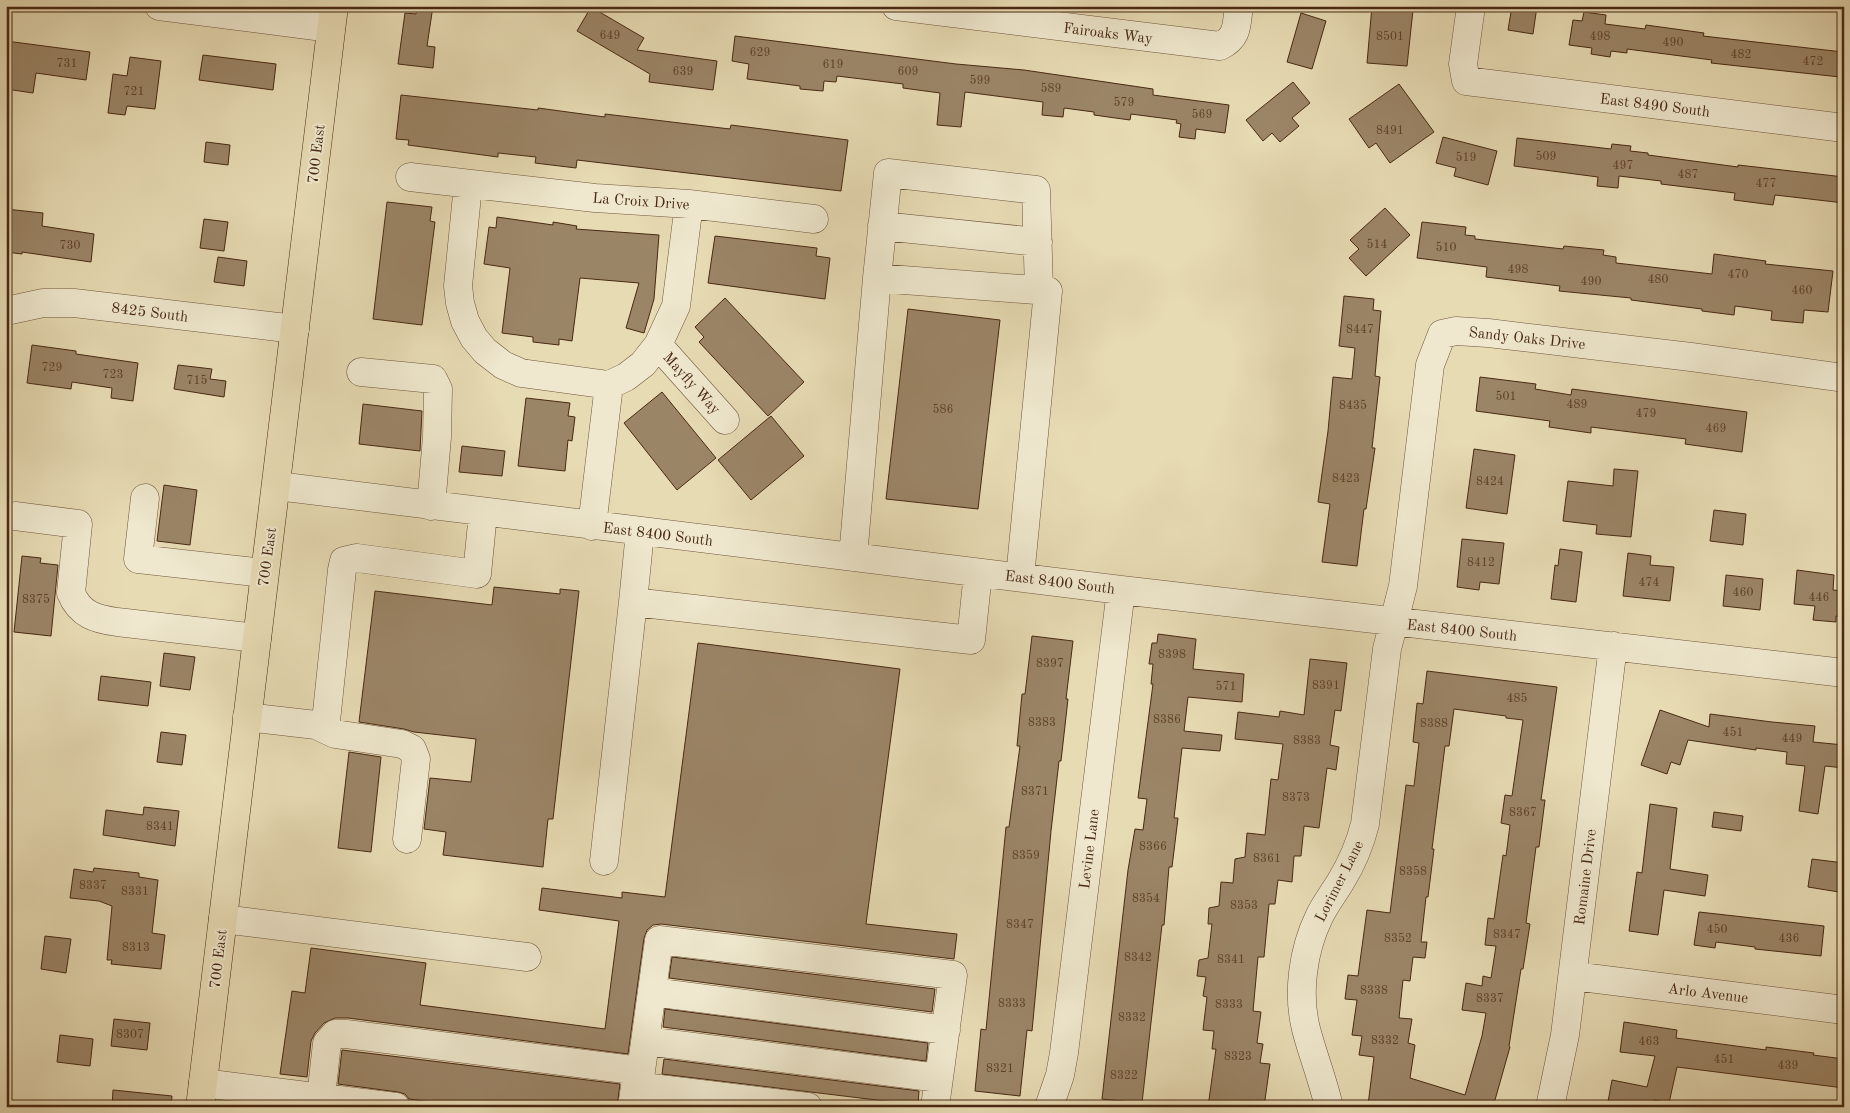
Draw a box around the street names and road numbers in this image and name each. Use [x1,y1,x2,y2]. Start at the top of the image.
street label: Fairoaks Way [1062,22,1153,47]
street label: East 8490 South [1599,92,1711,121]
street label: 700 East [306,124,329,185]
street label: La Croix Drive [592,192,690,213]
street label: 8425 South [111,301,189,326]
street label: Sandy Oaks Drive [1468,326,1586,353]
street label: Mayfly Way [659,350,722,418]
street label: East 8400 South [602,521,714,550]
street label: 700 East [257,527,280,588]
street label: East 8400 South [1004,569,1116,598]
street label: East 8400 South [1406,618,1518,645]
street label: Levine Lane [1078,808,1103,890]
street label: Romaine Drive [1573,828,1600,926]
street label: Lorimer Lane [1313,838,1367,925]
street label: 700 East [208,929,231,990]
street label: Arlo Avenue [1667,982,1749,1007]

